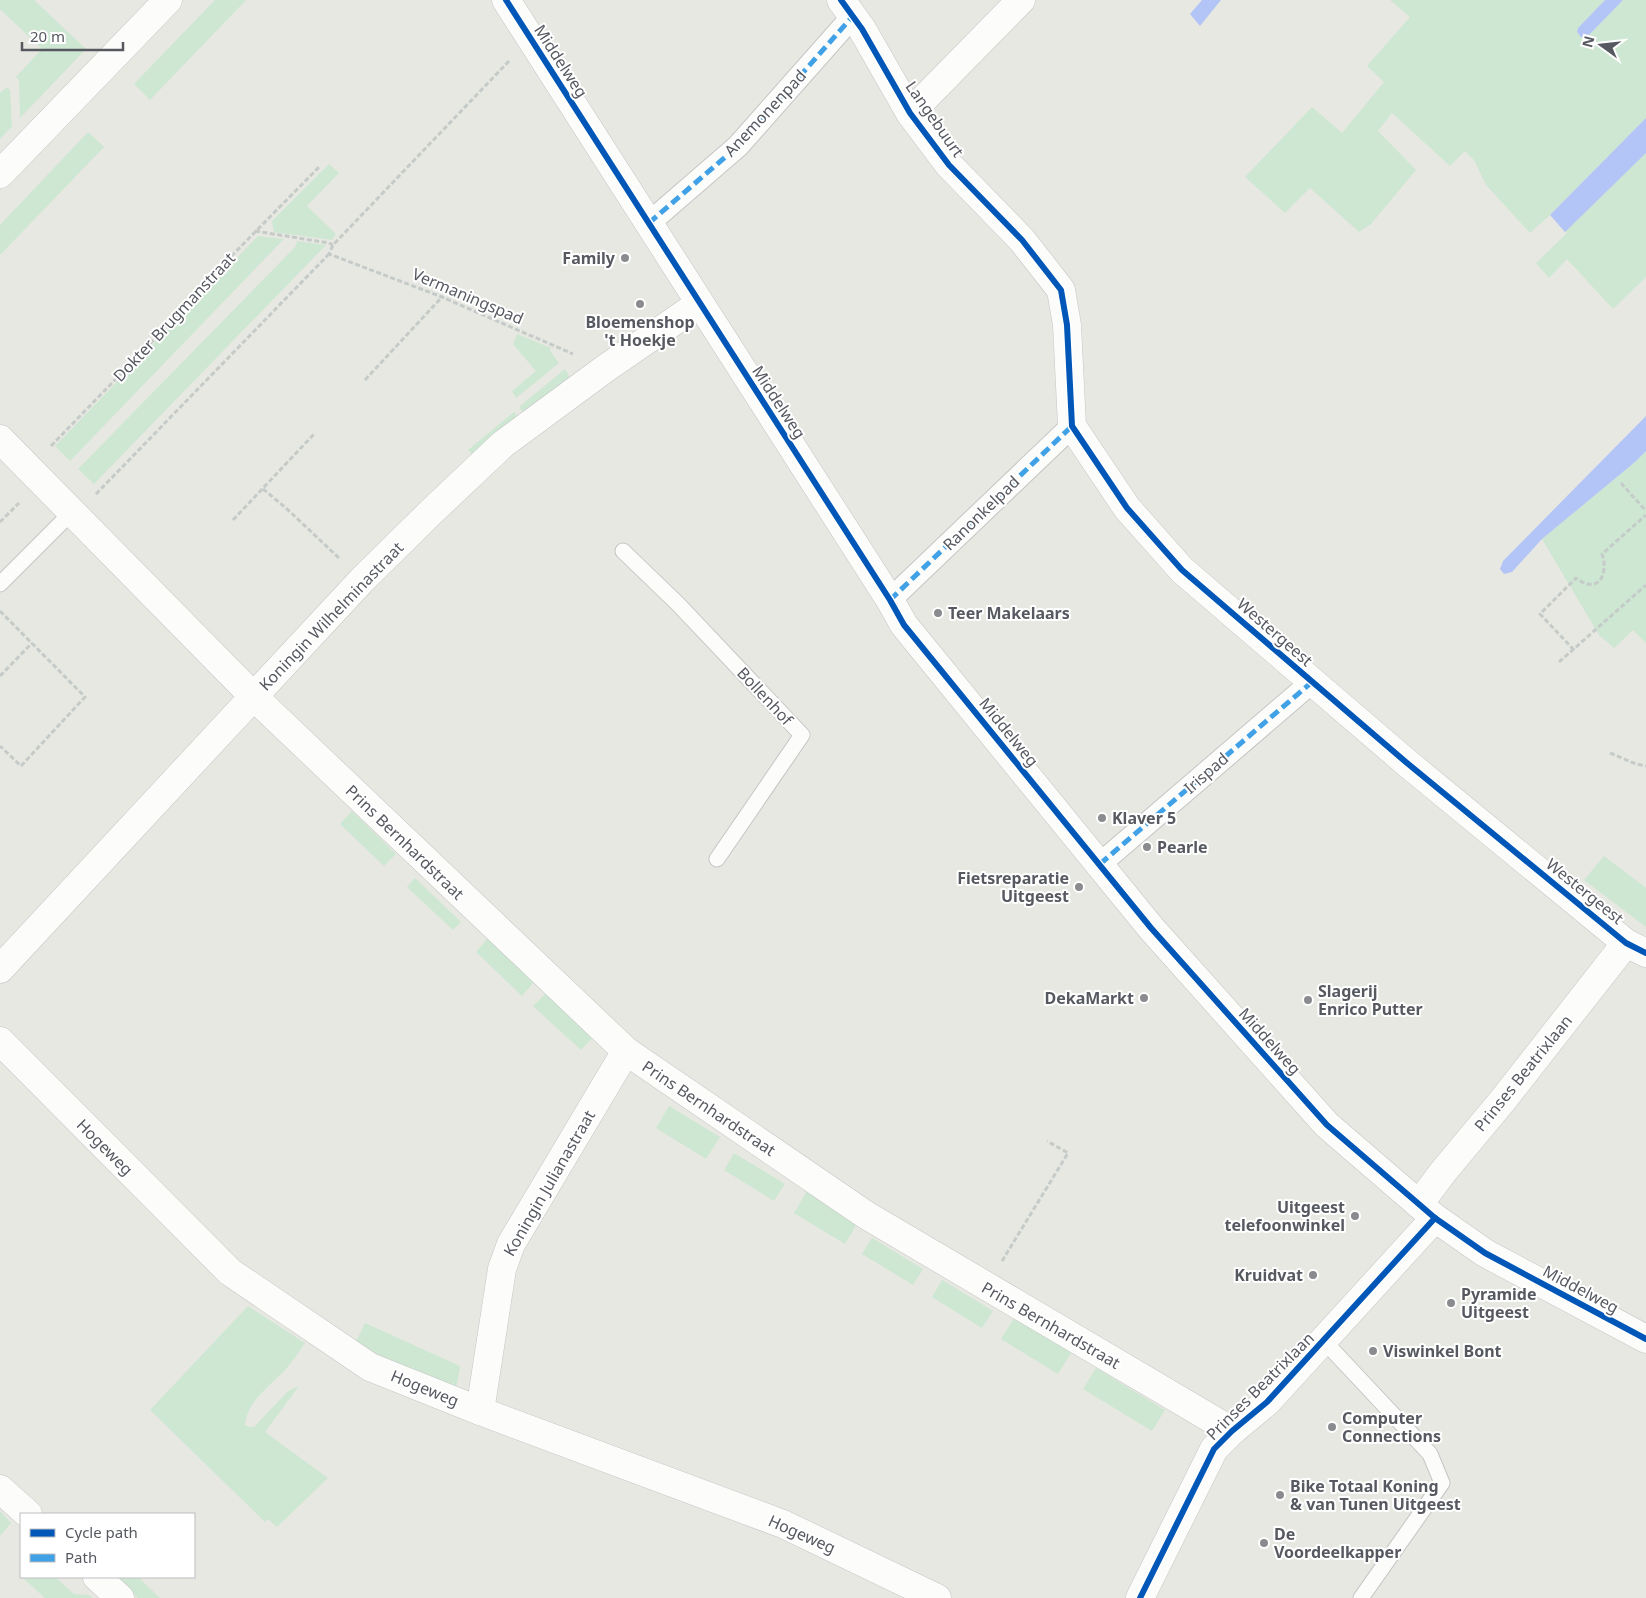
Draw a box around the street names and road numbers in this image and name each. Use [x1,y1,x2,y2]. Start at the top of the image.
street label: Middelweg [529,20,593,102]
street label: Anemonenpad [719,65,811,161]
street label: Langebuurt [901,77,969,162]
street label: Dokter Brugmanstraat [108,247,240,386]
street label: Vermaningspad [409,263,527,329]
street label: Middelweg [747,361,811,443]
street label: Ranonkelpad [938,471,1024,555]
street label: Koningin Wilhelminastraat [254,537,408,695]
street label: Westergeest [1232,593,1318,671]
street label: Bollenhof [732,662,799,731]
street label: Middelweg [974,693,1044,771]
street label: Irispad [1179,747,1233,799]
street label: Prins Bernhardstraat [341,780,469,904]
street label: Westergeest [1542,853,1629,929]
street label: Middelweg [1234,1003,1306,1079]
street label: Prinses Beatrixlaan [1469,1010,1577,1136]
street label: Prins Bernhardstraat [638,1055,780,1161]
street label: Koningin Julianastraat [498,1106,600,1260]
street label: Hogeweg [72,1114,138,1180]
street label: Middelweg [1539,1260,1623,1318]
street label: Prins Bernhardstraat [978,1276,1124,1374]
street label: Prinses Beatrixlaan [1201,1327,1319,1445]
street label: Hogeweg [388,1364,462,1412]
street label: Hogeweg [765,1509,839,1559]

